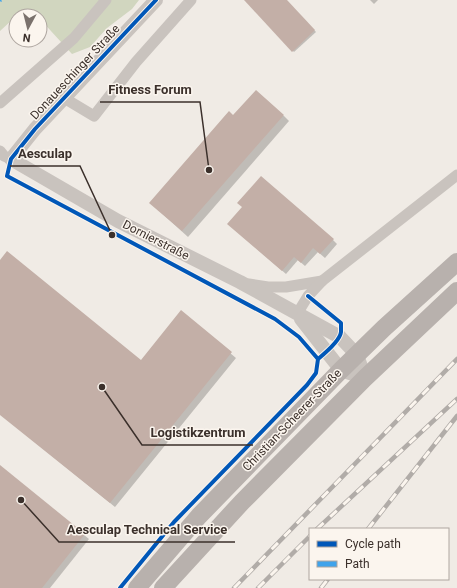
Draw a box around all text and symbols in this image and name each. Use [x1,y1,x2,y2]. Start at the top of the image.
north arrow [8,8,48,48]
street label: Donaueschinger Straße [27,22,123,122]
text: N [22,30,31,44]
callout: Fitness Forum [100,77,200,102]
text: Fitness Forum [108,82,192,97]
callout: Aesculap [10,141,80,166]
text: Aesculap [18,146,72,161]
street label: Dornierstraße [120,217,192,263]
street label: Christian-Scheerer-Straße [240,366,344,474]
callout: Logistikzentrum [142,420,253,445]
text: Logistikzentrum [150,425,246,440]
callout: Aesculap Technical Service [59,517,235,542]
text: Aesculap Technical Service [67,522,227,537]
legend [309,528,449,580]
text: Cycle path [345,537,401,551]
text: Path [345,557,370,571]

